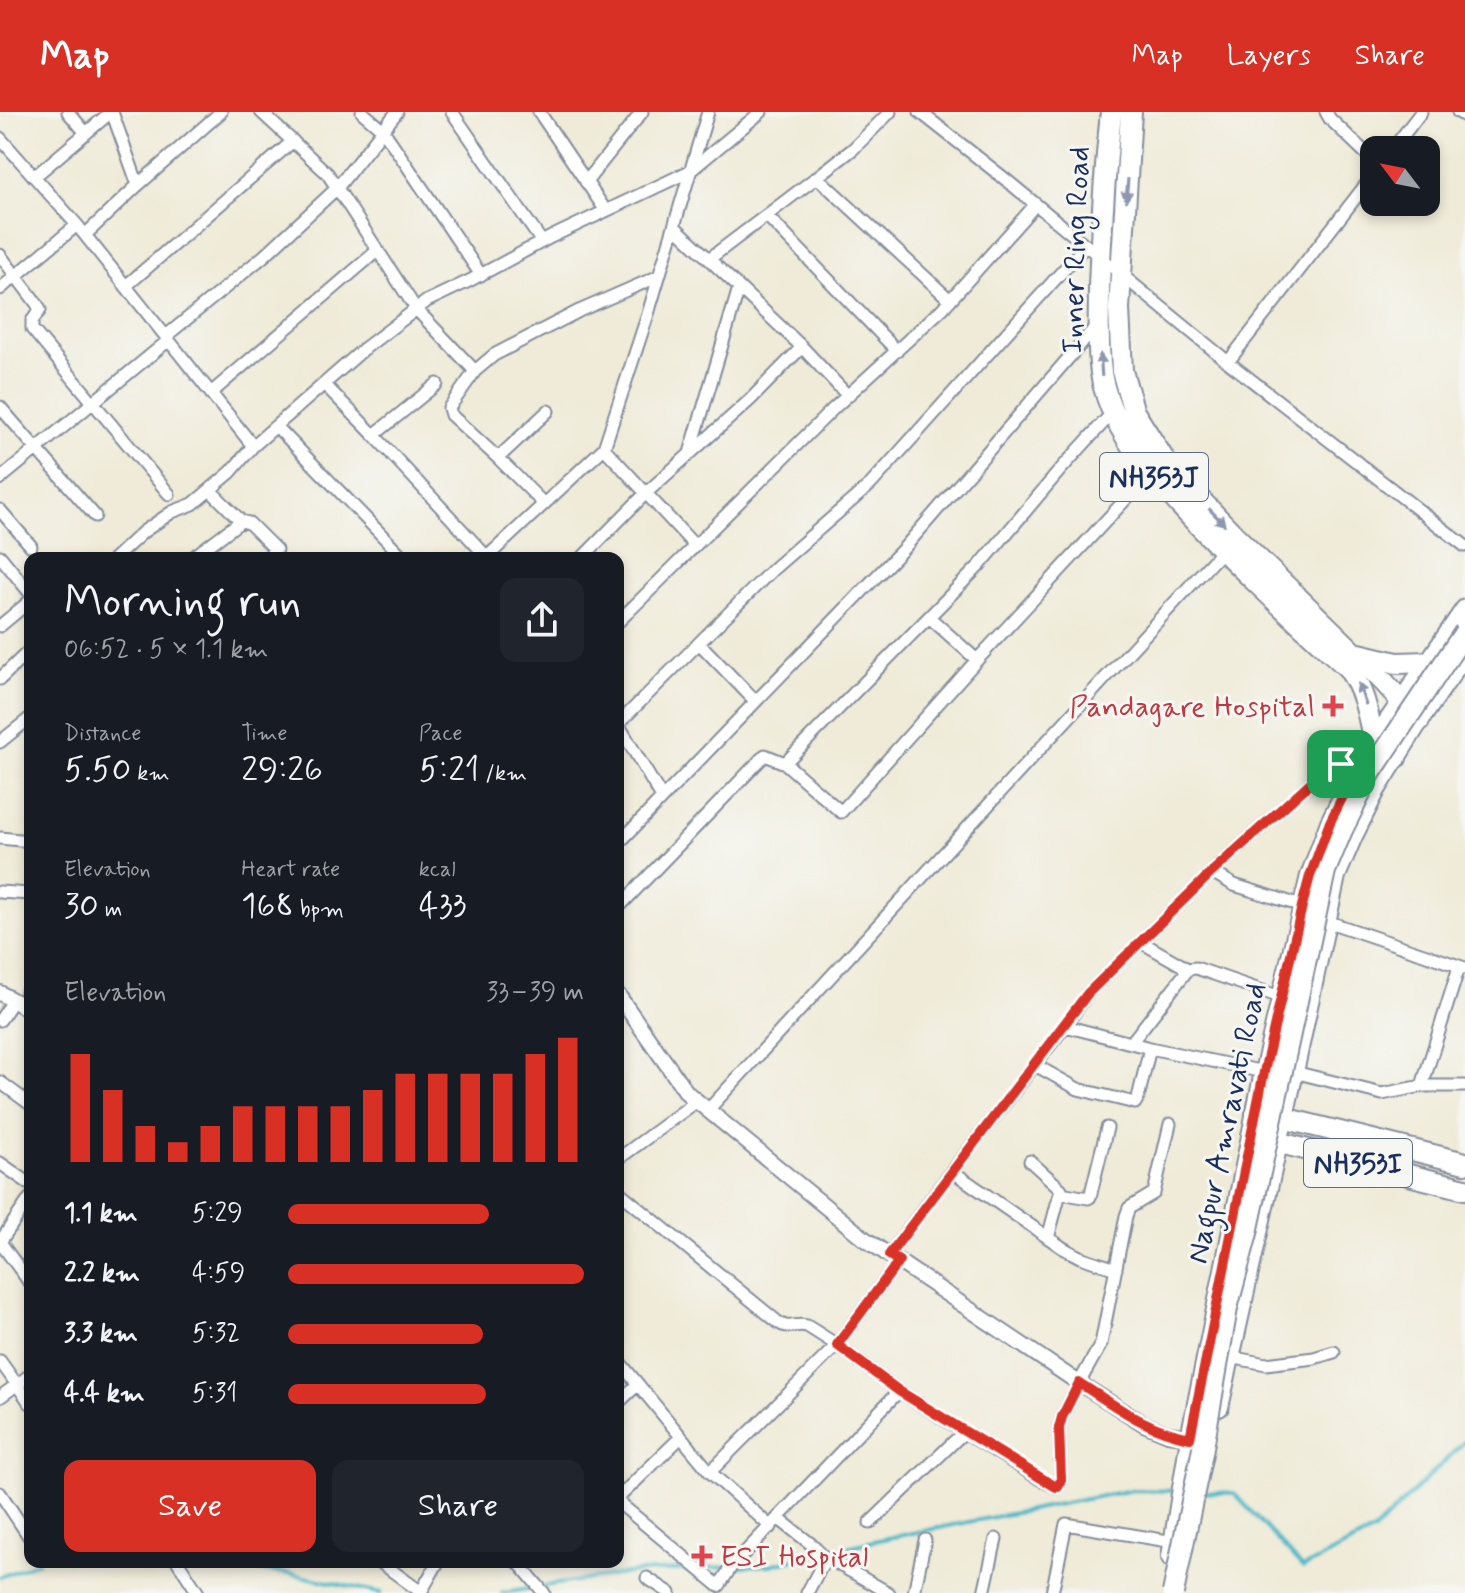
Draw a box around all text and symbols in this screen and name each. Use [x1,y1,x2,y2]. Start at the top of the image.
text: Map [40,32,110,81]
text: Map [1132,38,1183,75]
text: Layers [1227,38,1311,75]
text: Share [1355,38,1425,75]
north arrow [1360,136,1440,216]
map controls [1360,136,1440,216]
street label: Inner Ring Road [1053,146,1102,354]
one-way arrow [1120,178,1133,203]
one-way arrow [1094,352,1107,377]
road number: NH353J [1100,453,1208,501]
one-way arrow [1207,507,1226,526]
text: Morning run [64,574,301,632]
button: share [500,578,584,662]
text: 06:52 · 5 × 1.1 km [64,633,268,667]
one-way arrow [1355,682,1368,706]
place label: Pandagare Hospital [1070,688,1315,727]
marker: Pandagare Hospital [1322,695,1344,717]
text: Distance [64,720,141,748]
text: Time [241,720,287,748]
text: Pace [419,720,462,748]
pin [1307,730,1375,798]
icon: arrive [1319,742,1363,786]
text: 5.50 [64,748,131,793]
text: 29:26 [241,748,323,793]
text: 5:21 [419,748,479,793]
text: km [131,760,169,788]
text: /km [479,760,527,788]
text: Elevation [64,856,151,884]
text: Heart rate [241,856,340,884]
text: kcal [419,856,456,884]
text: 30 [64,884,99,929]
text: 168 [241,884,294,929]
text: 433 [419,884,467,929]
text: m [99,896,122,924]
text: bpm [294,896,344,924]
text: Elevation [64,976,166,1010]
text: 33–39 m [486,976,584,1010]
street label: Nagpur Amravati Road [1179,979,1279,1268]
road number: NH353I [1304,1139,1412,1187]
text: 1.1 km [64,1197,138,1231]
text: 5:29 [192,1197,243,1231]
text: 2.2 km [64,1257,140,1291]
text: 4:59 [192,1257,245,1291]
text: 3.3 km [64,1317,138,1351]
text: 5:32 [192,1317,240,1351]
text: 4.4 km [64,1377,145,1411]
text: 5:31 [192,1377,237,1411]
button: Save [64,1460,316,1552]
button: Share [332,1460,584,1552]
place label: ESI Hospital [720,1538,868,1577]
marker: ESI Hospital [691,1545,713,1567]

